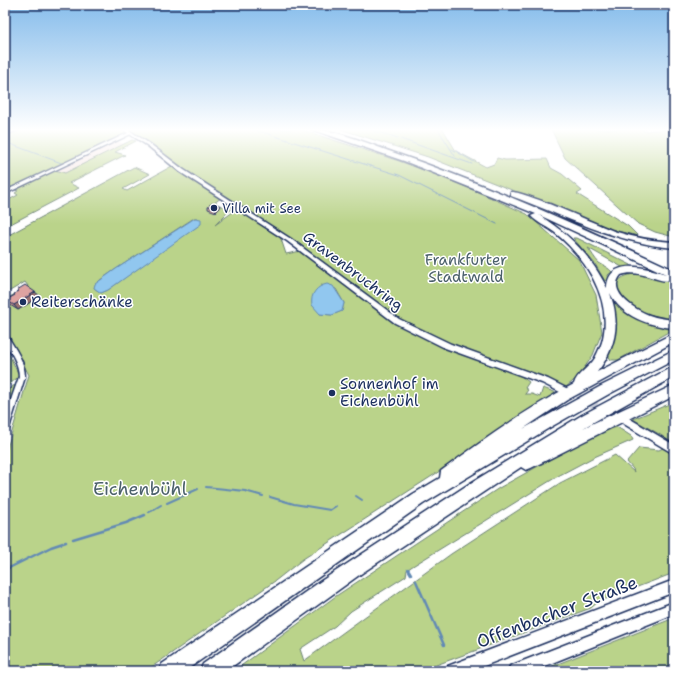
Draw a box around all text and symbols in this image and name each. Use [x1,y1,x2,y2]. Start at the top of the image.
place label: Villa mit See [222,200,301,217]
marker: Villa mit See [209,203,219,213]
street label: Gravenbruchring [299,227,407,315]
park label: Frankfurter Stadtwald [425,250,507,287]
place label: Reiterschänke [31,292,133,312]
marker: Reiterschänke [18,297,28,307]
place label: Sonnenhof im Eichenbühl [340,374,439,411]
marker: Sonnenhof im Eichenbühl [327,388,337,398]
park label: Eichenbühl [93,477,188,501]
street label: Offenbacher Straße [473,570,641,654]

